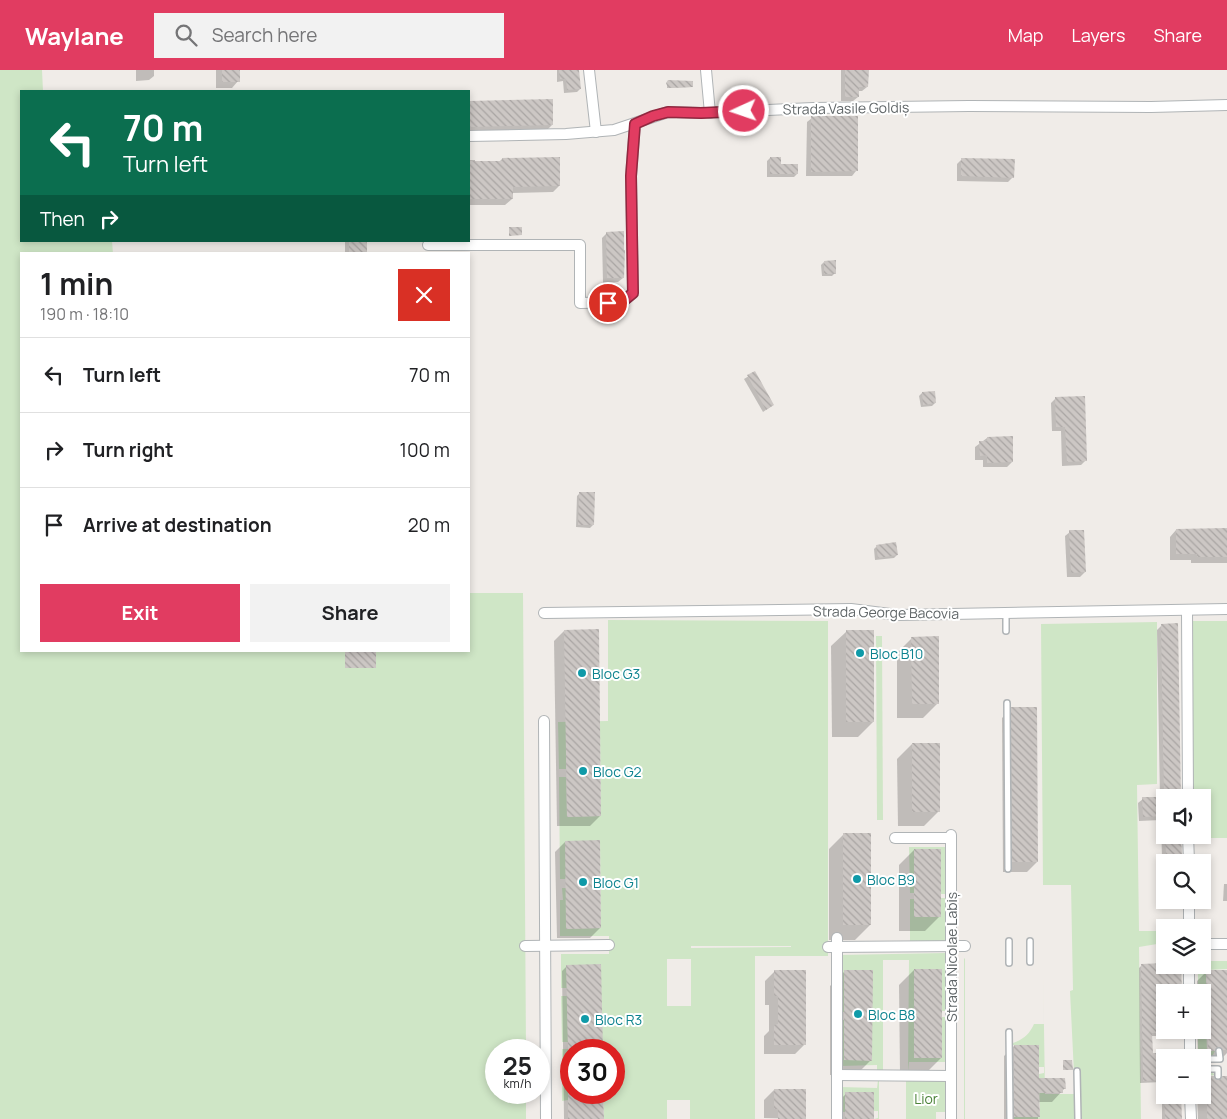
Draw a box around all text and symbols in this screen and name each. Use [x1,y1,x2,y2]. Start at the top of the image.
search box [154,13,504,58]
text: Waylane [25,19,124,52]
icon: search [172,21,200,49]
text: Search here [212,22,317,48]
text: Map [1008,23,1043,47]
text: Layers [1071,23,1125,47]
text: Share [1153,23,1202,47]
position arrow [717,84,769,136]
street label: Strada Vasile Goldiș [783,97,909,119]
text: 70 m [123,104,203,152]
icon: left [40,110,105,175]
text: Turn left [123,149,208,179]
icon: right [95,205,123,233]
text: Then [40,206,85,232]
text: 1 min [40,263,113,304]
button: close [398,269,450,321]
pin [587,282,629,324]
icon: arrive [594,289,622,317]
text: 190 m · 18:10 [40,303,129,325]
icon: left [40,361,68,389]
text: Turn left [83,362,161,388]
text: 70 m [409,362,450,388]
icon: right [40,436,68,464]
text: Turn right [83,437,173,463]
text: 100 m [399,437,450,463]
icon: arrive [40,511,68,539]
text: Arrive at destination [83,512,272,538]
text: 20 m [408,512,450,538]
button: Exit [40,584,240,642]
button: Share [250,584,450,642]
street label: Strada George Bacovia [813,601,959,623]
place label: Bloc B10 [870,644,923,663]
marker: Bloc B10 [854,647,866,659]
place label: Bloc G3 [592,664,640,683]
marker: Bloc G3 [576,667,588,679]
place label: Bloc G2 [593,762,642,781]
marker: Bloc G2 [577,765,589,777]
map controls [1156,789,1211,1104]
button: sound [1156,789,1211,844]
button: search [1156,854,1211,909]
place label: Bloc B9 [867,870,915,889]
place label: Bloc G1 [593,873,639,892]
marker: Bloc B9 [851,873,863,885]
marker: Bloc G1 [577,876,589,888]
street label: Strada Nicolae Labiș [942,892,961,1022]
button: layers [1156,919,1211,974]
button: + [1156,984,1211,1039]
place label: Bloc B8 [868,1005,915,1024]
marker: Bloc B8 [852,1008,864,1020]
place label: Bloc R3 [595,1010,642,1029]
marker: Bloc R3 [579,1013,591,1025]
speed limit sign: 30 [560,1039,625,1104]
text: 25 [503,1048,532,1083]
button: − [1156,1049,1211,1104]
text: km/h [504,1075,531,1092]
park label: Lior [914,1089,938,1108]

